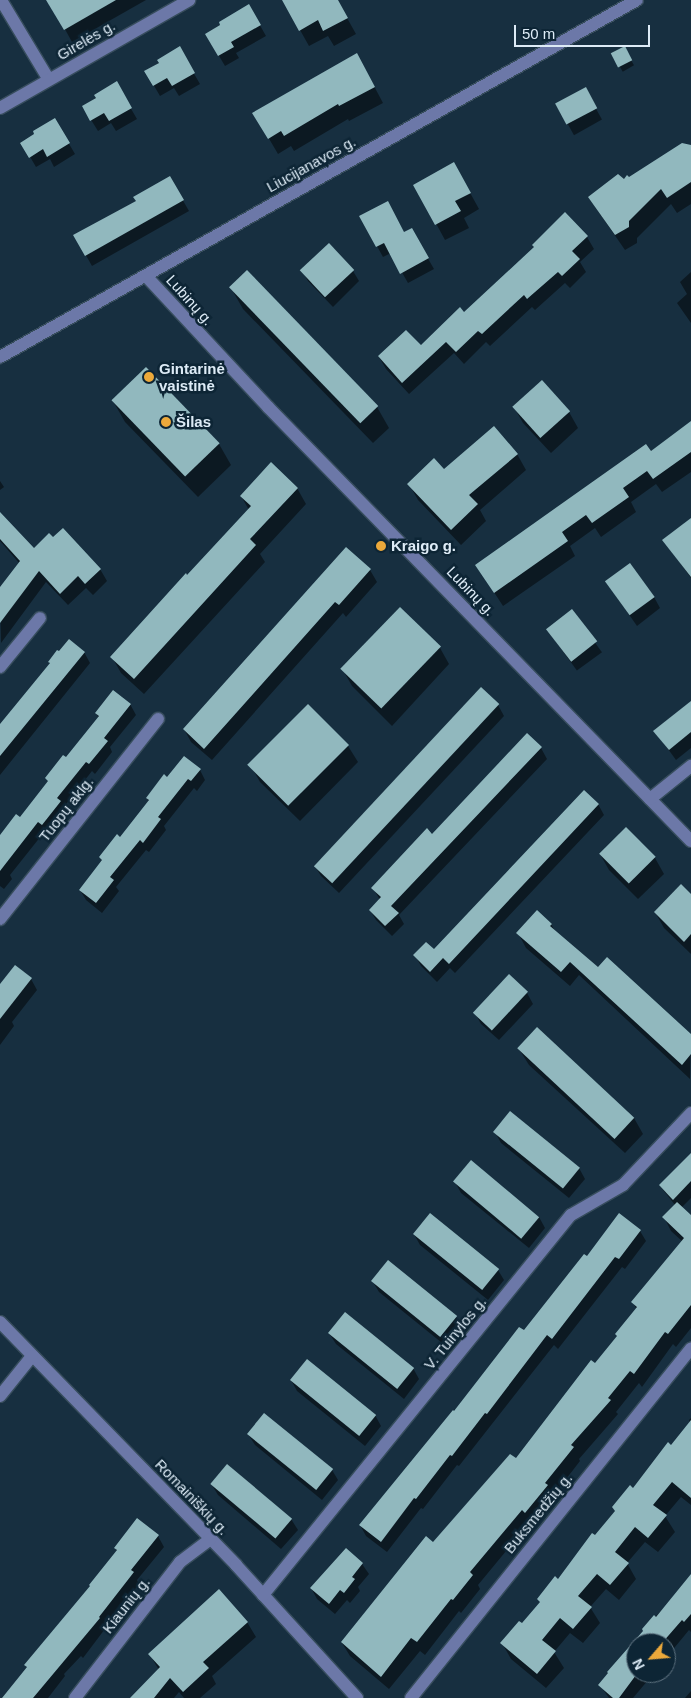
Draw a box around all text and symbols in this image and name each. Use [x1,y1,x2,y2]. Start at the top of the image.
scale bar [516,15,652,47]
street label: Girelės g. [54,16,118,64]
text: 50 m [522,25,555,42]
street label: Liucijanavos g. [263,132,359,196]
street label: Lubinų g. [163,271,217,329]
place label: Gintarinė vaistinė [159,359,225,394]
marker: Gintarinė vaistinė [143,371,155,383]
place label: Šilas [176,413,211,431]
marker: Šilas [160,416,172,428]
place label: Kraigo g. [391,537,456,555]
marker: Kraigo g. [375,540,387,552]
street label: Lubinų g. [443,563,499,619]
street label: Tuopų aklg. [35,773,97,845]
street label: V. Tuinylos g. [420,1293,490,1373]
street label: Romainiškių g. [151,1455,233,1539]
street label: Buksmedžių g. [500,1469,576,1557]
street label: Kiaunių g. [98,1573,154,1637]
north arrow [626,1633,676,1683]
text: N [629,1656,648,1672]

